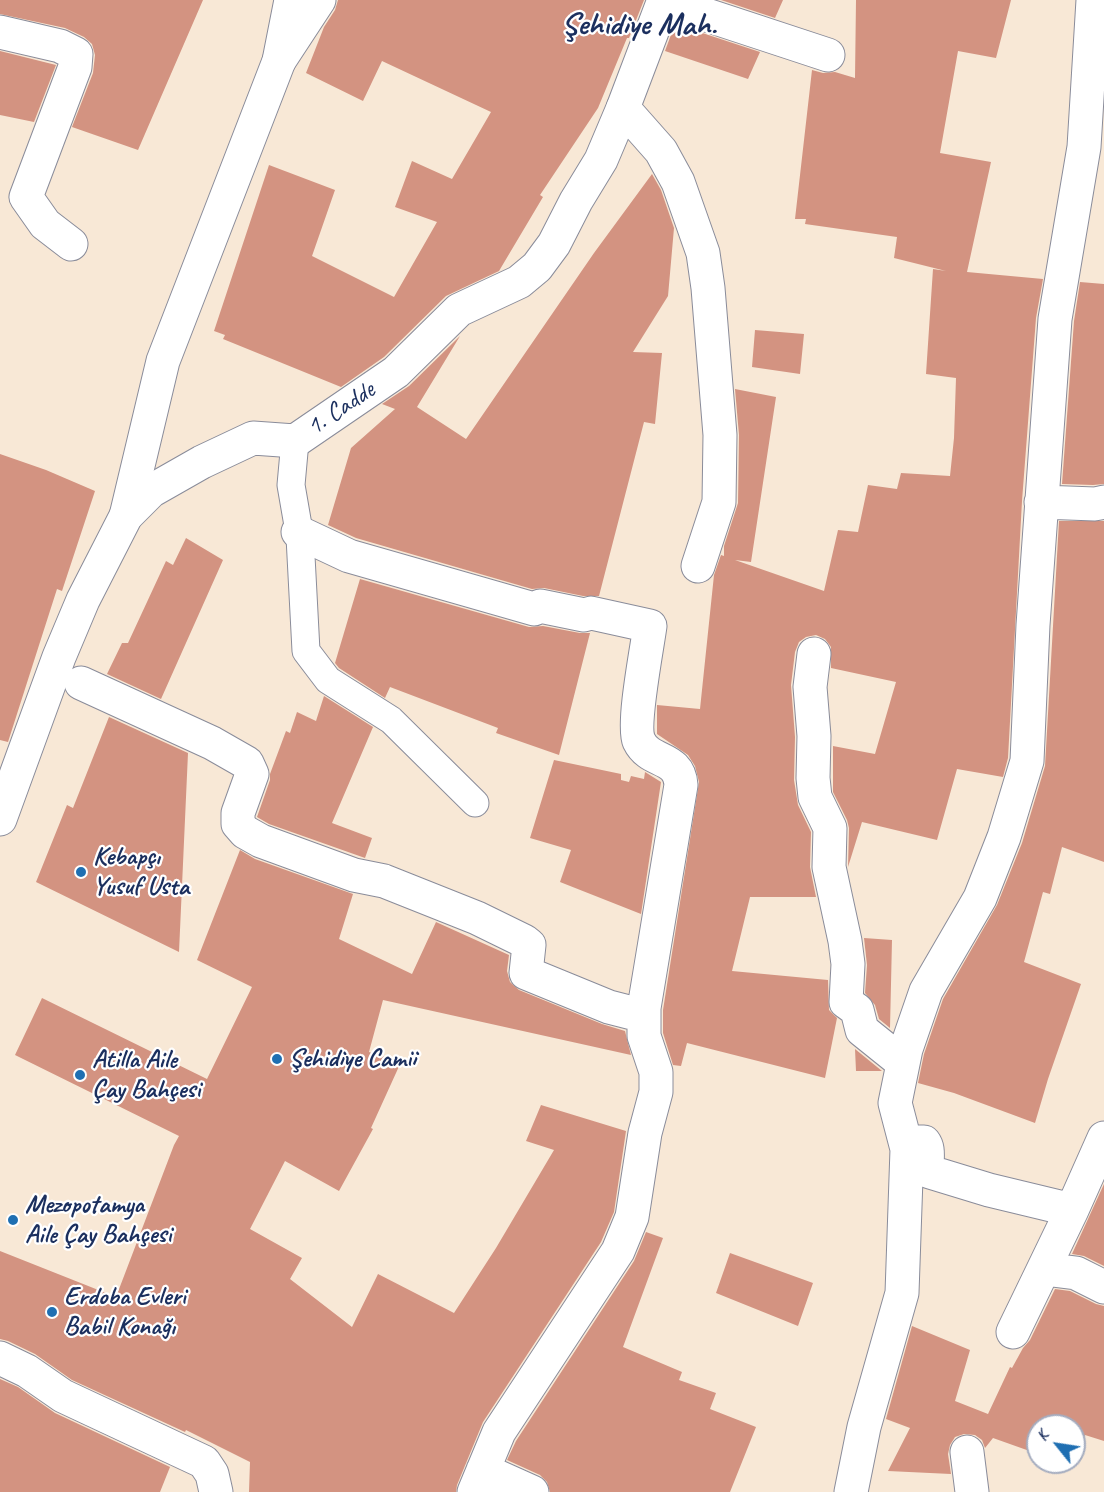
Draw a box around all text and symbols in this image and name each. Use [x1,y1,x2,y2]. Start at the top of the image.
district label: Şehidiye Mah. [561,7,717,45]
street label: 1. Cadde [301,375,381,443]
place label: Kebapçı Yusuf Usta [93,841,189,903]
marker: Kebapçı Yusuf Usta [74,865,88,879]
place label: Şehidiye Camii [289,1043,416,1075]
place label: Atilla Aile Çay Bahçesi [92,1044,200,1106]
marker: Şehidiye Camii [270,1052,284,1066]
marker: Atilla Aile Çay Bahçesi [73,1068,87,1082]
place label: Mezopotamya Aile Çay Bahçesi [25,1189,171,1250]
marker: Mezopotamya Aile Çay Bahçesi [6,1213,20,1227]
place label: Erdoba Evleri Babil Konağı [64,1281,186,1342]
marker: Erdoba Evleri Babil Konağı [45,1305,59,1319]
north arrow [1026,1414,1086,1474]
text: K [1031,1427,1053,1445]

